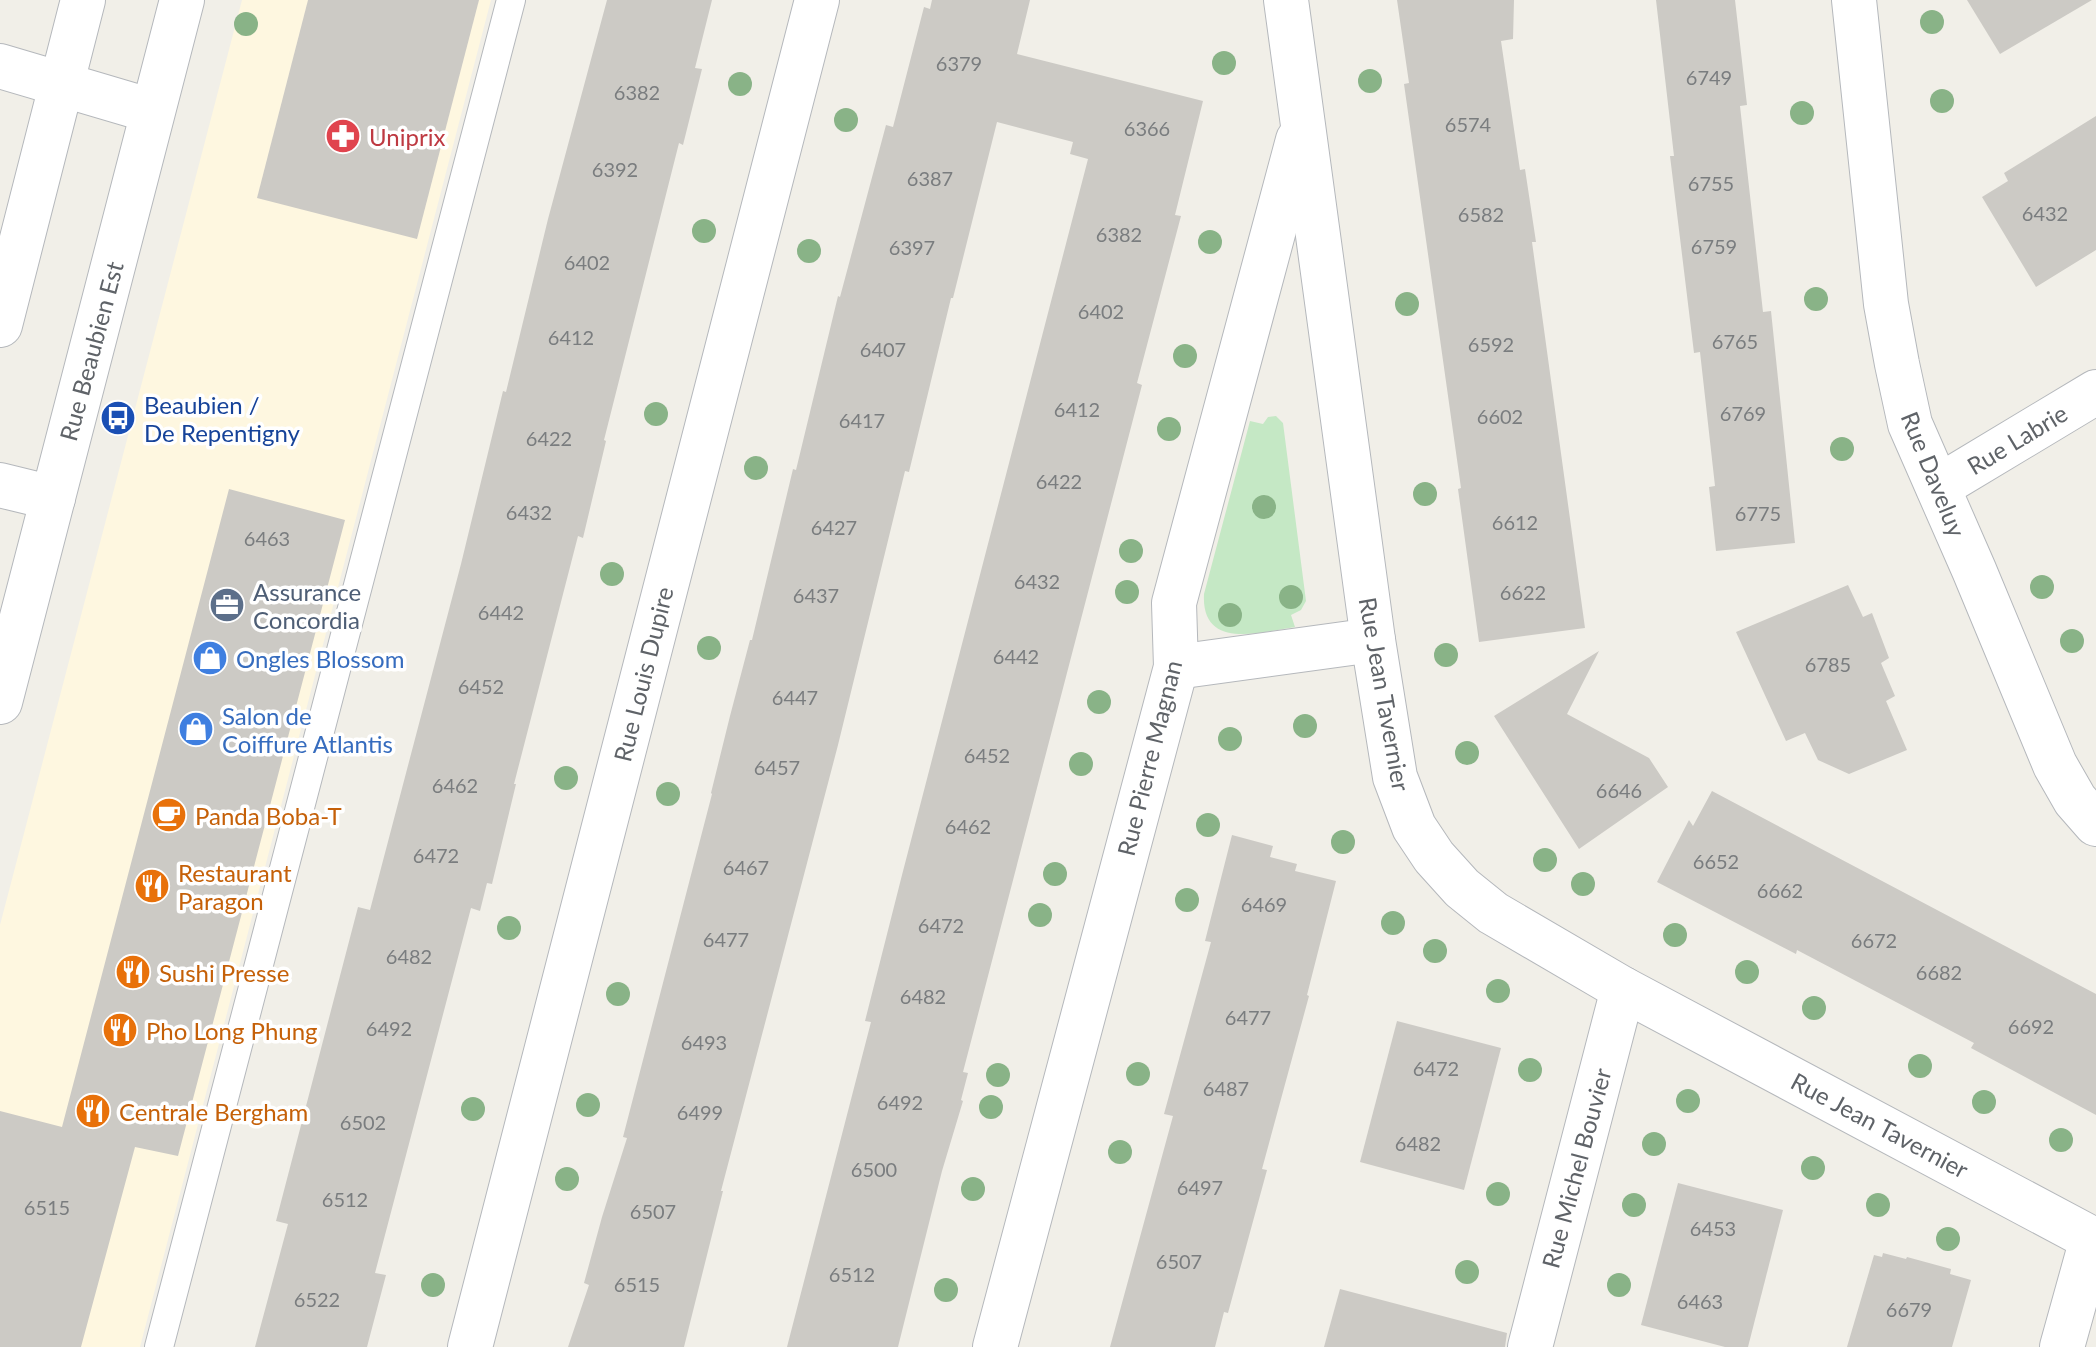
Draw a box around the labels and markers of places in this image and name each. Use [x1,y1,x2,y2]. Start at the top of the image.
pharmacy icon: Uniprix [324,117,362,155]
place label: Uniprix [369,122,445,151]
place label: Beaubien / De Repentigny [144,390,301,447]
bus stop icon: Beaubien / De Repentigny [99,399,137,437]
place label: Assurance Concordia [253,577,361,634]
office icon: Assurance Concordia [208,586,246,624]
shop icon: Ongles Blossom [191,639,229,677]
place label: Ongles Blossom [236,644,404,673]
place label: Salon de Coiffure Atlantis [222,701,393,758]
shop icon: Salon de Coiffure Atlantis [177,710,215,748]
cafe icon: Panda Boba-T [150,796,188,834]
place label: Panda Boba-T [195,801,342,830]
place label: Restaurant Paragon [178,858,292,915]
restaurant icon: Restaurant Paragon [133,867,171,905]
restaurant icon: Sushi Presse [114,953,152,991]
place label: Sushi Presse [159,958,289,987]
restaurant icon: Pho Long Phung [101,1011,139,1049]
place label: Pho Long Phung [146,1016,318,1045]
restaurant icon: Centrale Bergham [74,1092,112,1130]
place label: Centrale Bergham [119,1097,308,1126]

